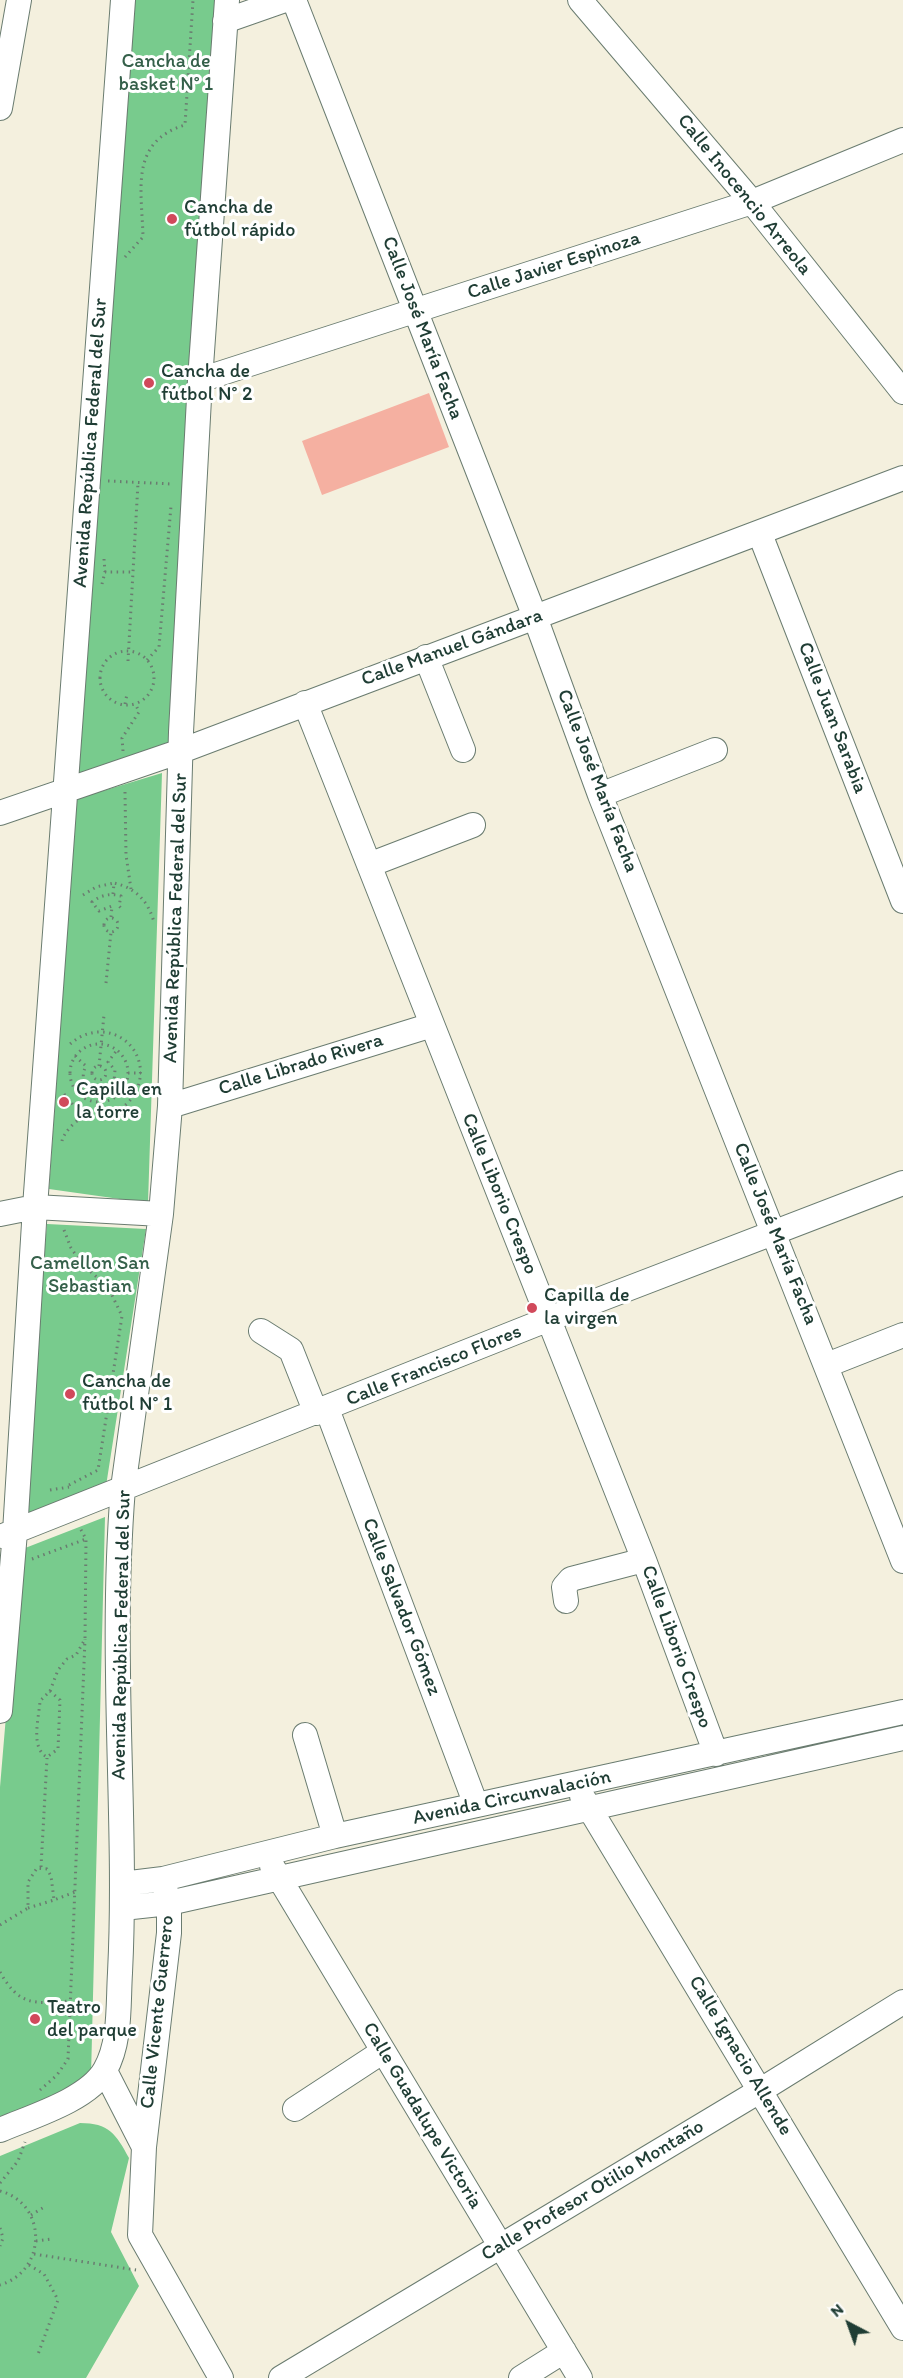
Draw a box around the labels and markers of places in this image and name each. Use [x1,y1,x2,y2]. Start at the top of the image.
place label: Cancha de fútbol rápido [184,196,295,243]
marker: Cancha de fútbol rápido [165,212,179,226]
place label: Cancha de fútbol N° 2 [161,360,252,407]
marker: Cancha de fútbol N° 2 [142,376,156,390]
place label: Capilla en la torre [76,1078,162,1125]
marker: Capilla en la torre [57,1095,71,1109]
place label: Capilla de la virgen [544,1284,630,1331]
marker: Capilla de la virgen [525,1301,539,1315]
place label: Cancha de fútbol N° 1 [82,1370,172,1417]
marker: Cancha de fútbol N° 1 [63,1387,77,1401]
place label: Teatro del parque [47,1996,137,2043]
marker: Teatro del parque [28,2012,42,2026]

